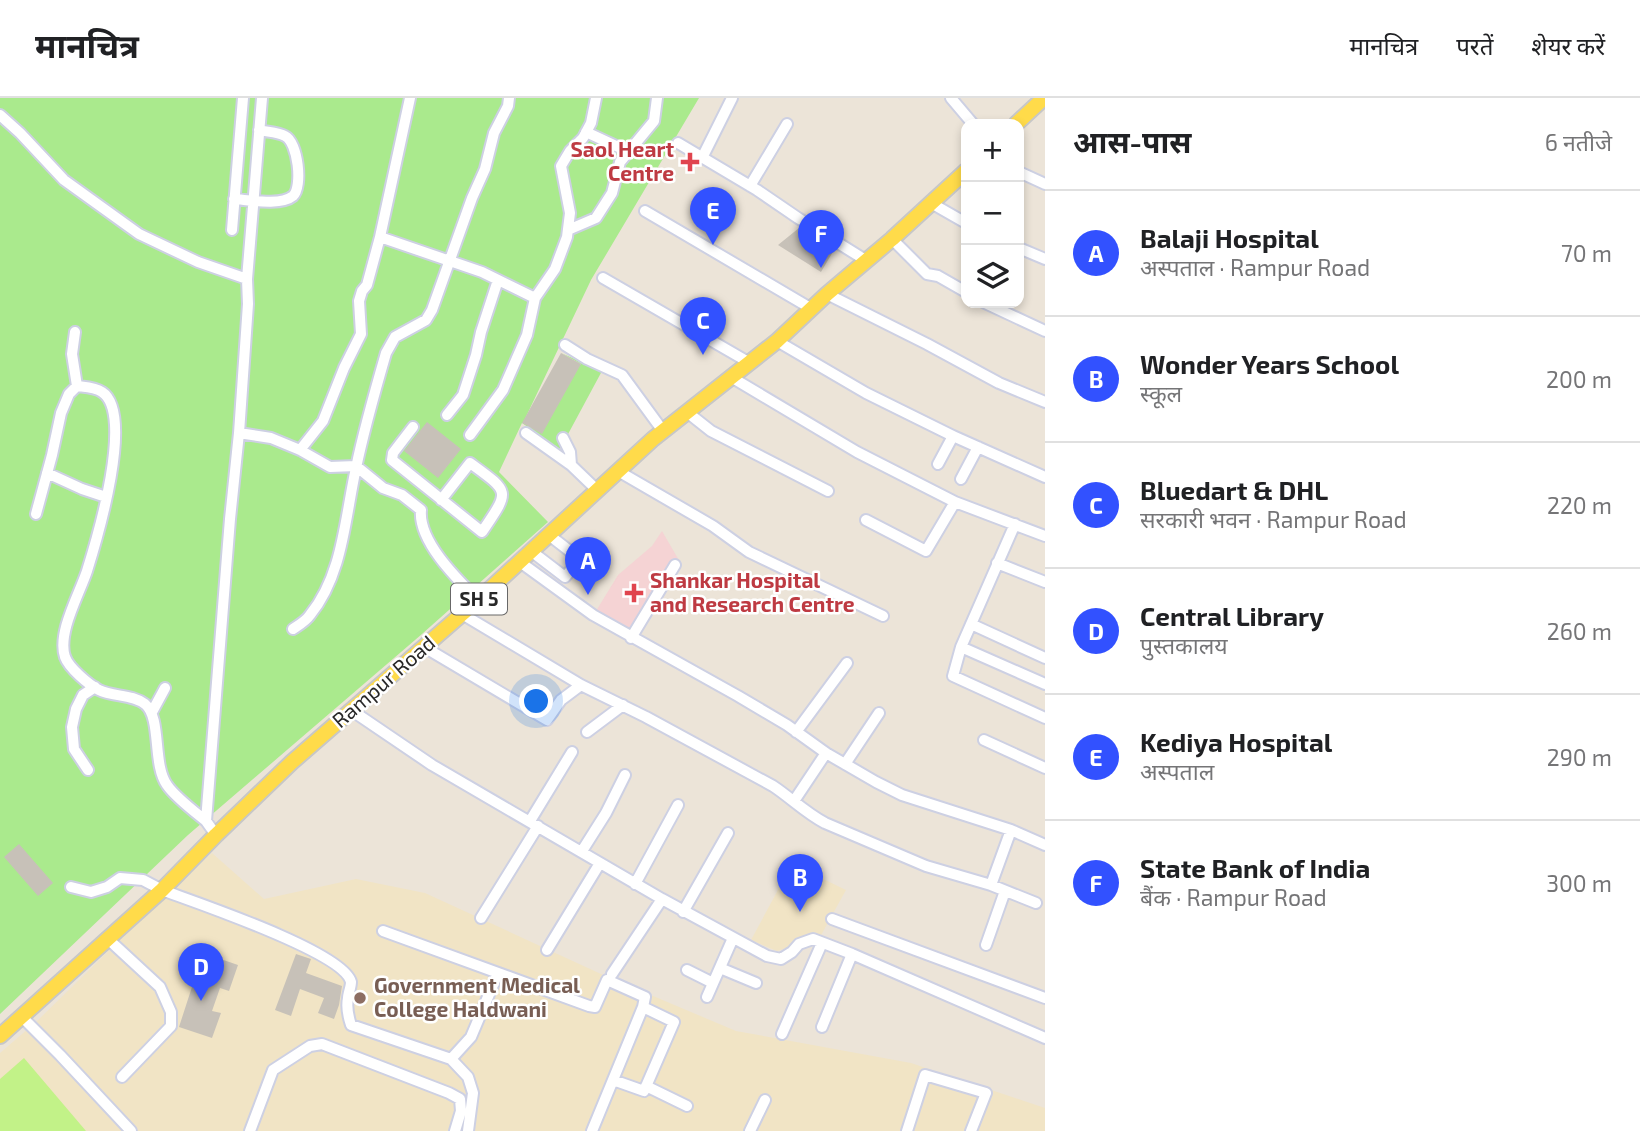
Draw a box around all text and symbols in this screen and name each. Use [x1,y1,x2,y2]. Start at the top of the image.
text: मानचित्र [35,25,139,65]
text: मानचित्र [1350,31,1418,60]
text: परतें [1456,31,1493,60]
text: शेयर करें [1531,31,1605,60]
map controls [961,119,1024,308]
button: + [961,119,1024,182]
text: आस-पास [1073,123,1191,159]
text: 6 नतीजे [1545,128,1612,156]
place label: Saol Heart Centre [570,136,674,185]
marker: Saol Heart Centre [680,152,700,172]
button: − [961,182,1024,245]
pin: E [690,187,736,245]
pin: F [798,210,844,268]
text: Balaji Hospital [1140,222,1319,253]
text: A [1088,239,1104,267]
text: 70 m [1561,239,1612,267]
button: layers [961,245,1024,308]
text: अस्पताल · Rampur Road [1140,253,1370,281]
pin: C [680,297,726,355]
text: Wonder Years School [1140,348,1399,379]
text: B [1089,365,1103,393]
text: 200 m [1546,365,1612,393]
text: स्कूल [1140,379,1182,407]
text: Bluedart & DHL [1140,474,1328,505]
text: C [1089,491,1103,519]
text: 220 m [1547,491,1612,519]
text: सरकारी भवन · Rampur Road [1140,505,1407,533]
pin: A [565,537,611,595]
place label: Shankar Hospital and Research Centre [650,567,855,616]
marker: Shankar Hospital and Research Centre [624,583,644,603]
road number: SH 5 [451,584,507,614]
text: Central Library [1140,600,1324,631]
text: D [1088,617,1104,645]
text: 260 m [1547,617,1612,645]
street label: Rampur Road [326,629,440,732]
text: पुस्तकालय [1140,631,1228,659]
your location [519,684,553,718]
text: Kediya Hospital [1140,726,1332,757]
text: E [1089,743,1103,771]
text: 290 m [1547,743,1612,771]
text: अस्पताल [1140,757,1214,785]
text: State Bank of India [1140,852,1370,883]
pin: B [777,854,823,912]
text: F [1090,869,1102,897]
text: 300 m [1546,869,1612,897]
text: बैंक · Rampur Road [1140,883,1327,911]
pin: D [178,943,224,1001]
place label: Government Medical College Haldwani [374,972,580,1021]
marker: Government Medical College Haldwani [352,990,368,1006]

